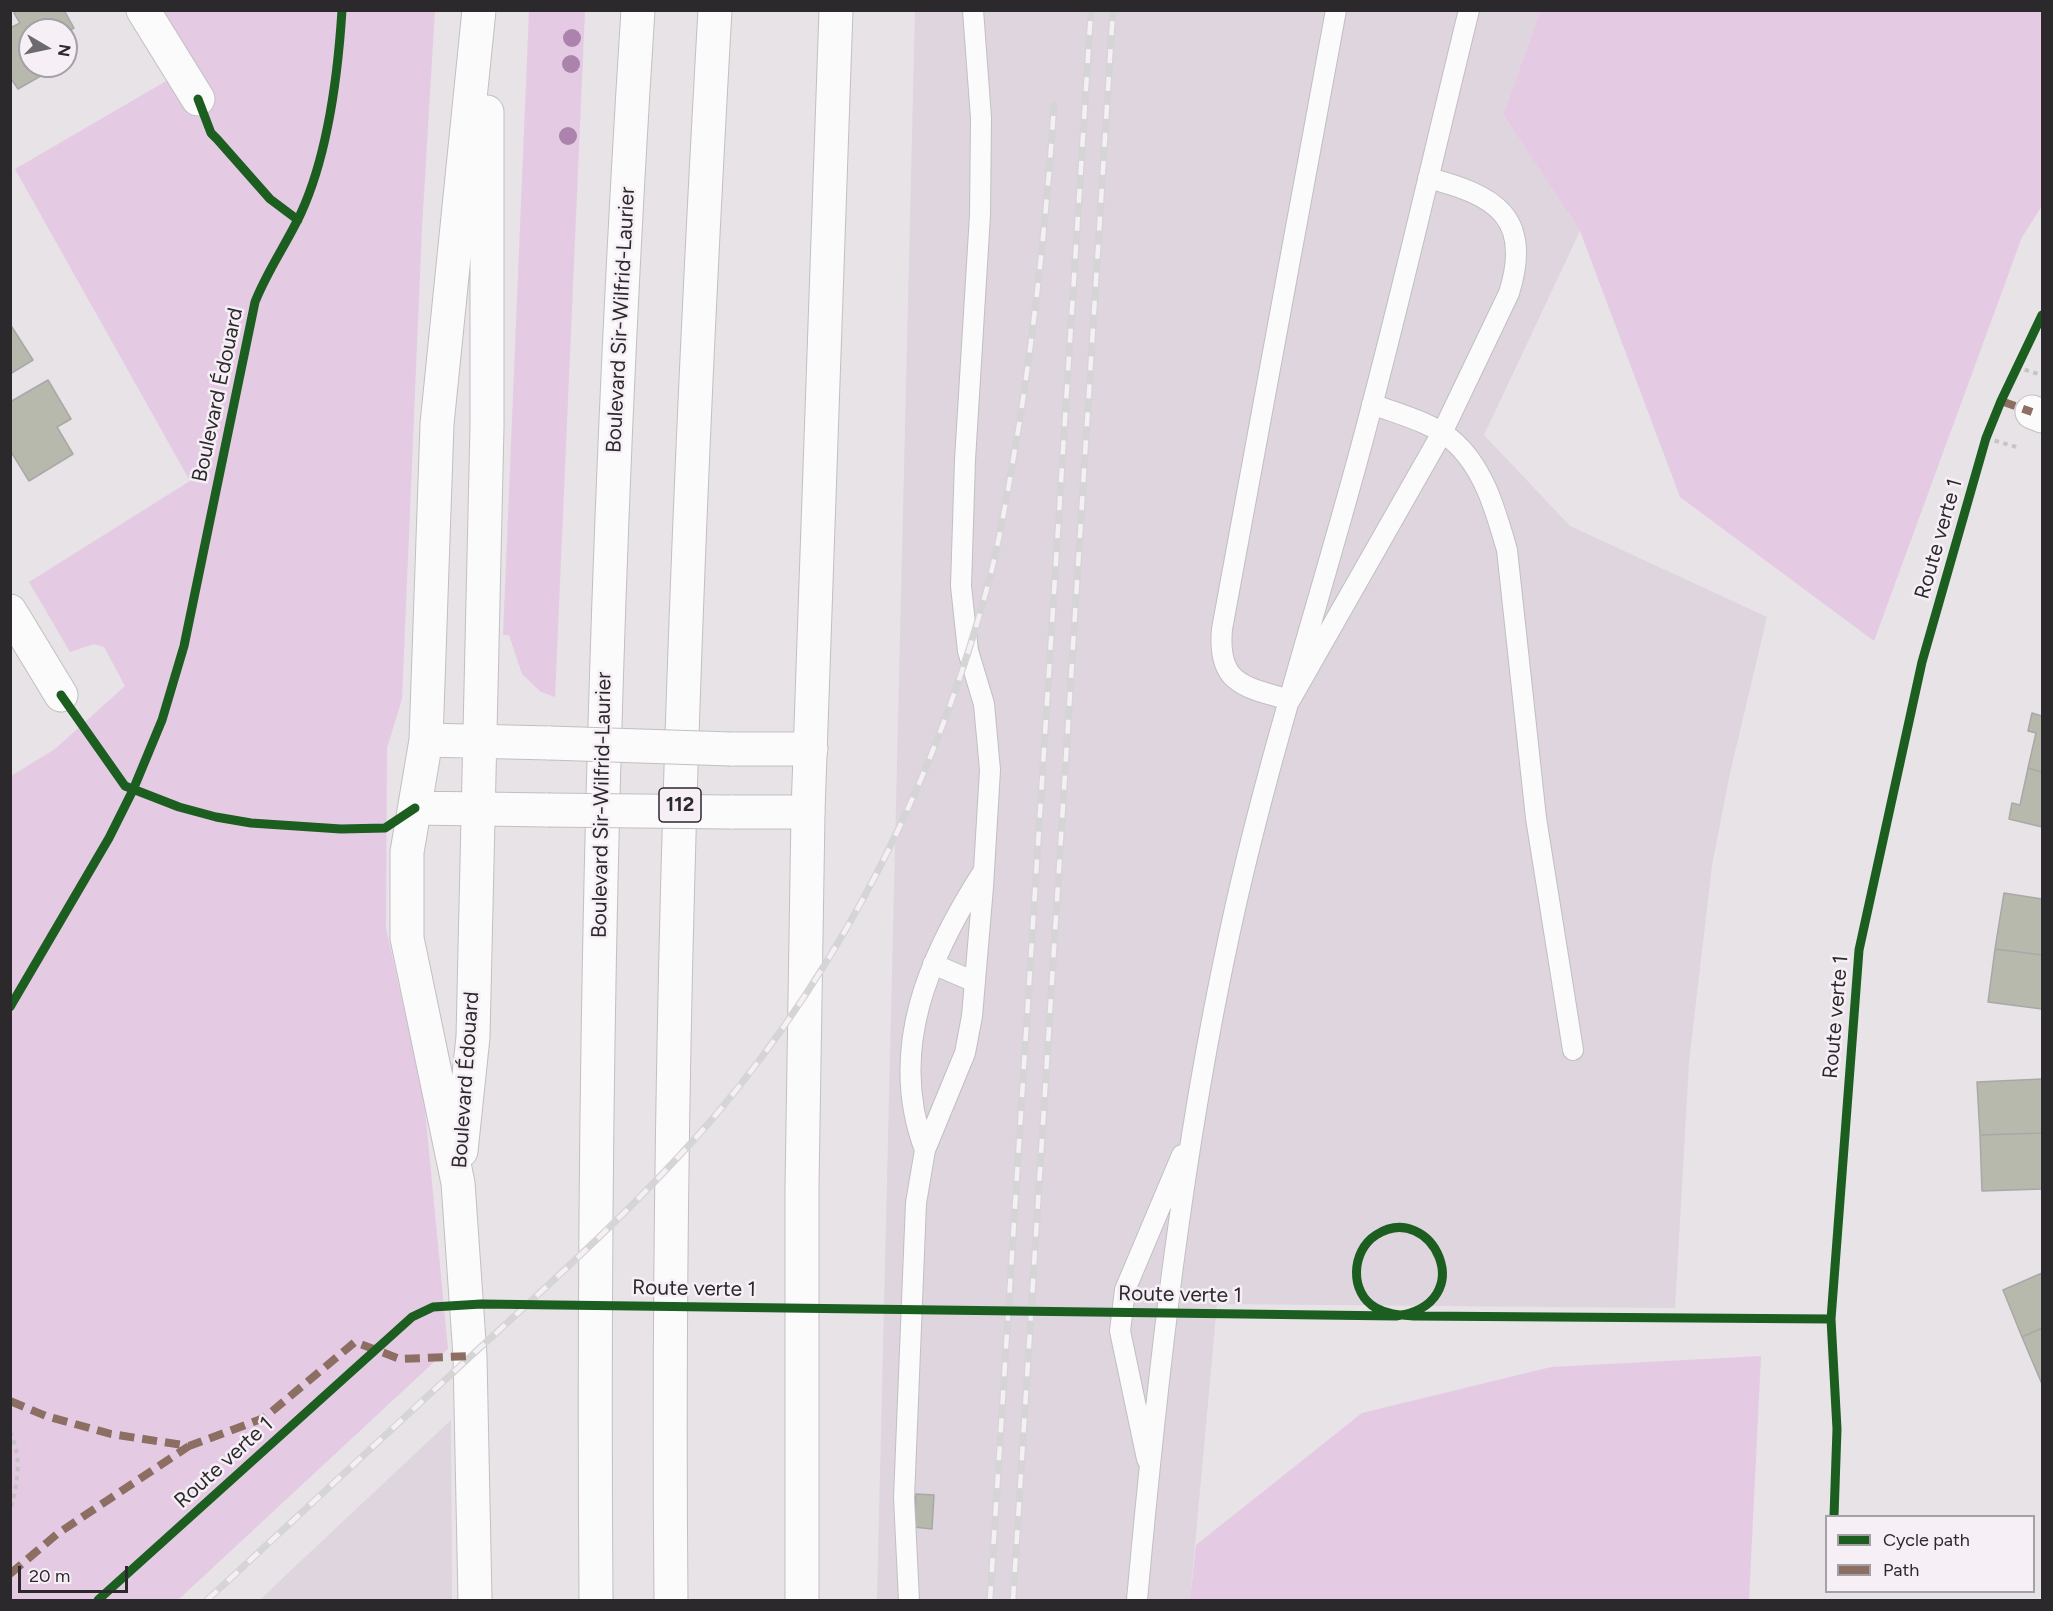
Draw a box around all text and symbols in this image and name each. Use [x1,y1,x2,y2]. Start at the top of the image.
north arrow [18,18,78,78]
text: N [54,43,75,58]
street label: Boulevard Sir-Wilfrid-Laurier [601,186,641,454]
street label: Boulevard Édouard [187,306,249,484]
street label: Route verte 1 [1910,476,1968,602]
street label: Boulevard Sir-Wilfrid-Laurier [587,672,617,938]
road number: 112 [659,788,701,822]
street label: Route verte 1 [1818,954,1854,1080]
street label: Boulevard Édouard [447,991,485,1169]
street label: Route verte 1 [632,1275,756,1303]
street label: Route verte 1 [1118,1281,1242,1309]
street label: Route verte 1 [169,1412,279,1514]
legend [1825,1515,2035,1593]
text: Cycle path [1883,1529,1970,1551]
scale bar [21,1554,130,1592]
text: Path [1883,1559,1919,1581]
text: 20 m [29,1565,70,1587]

